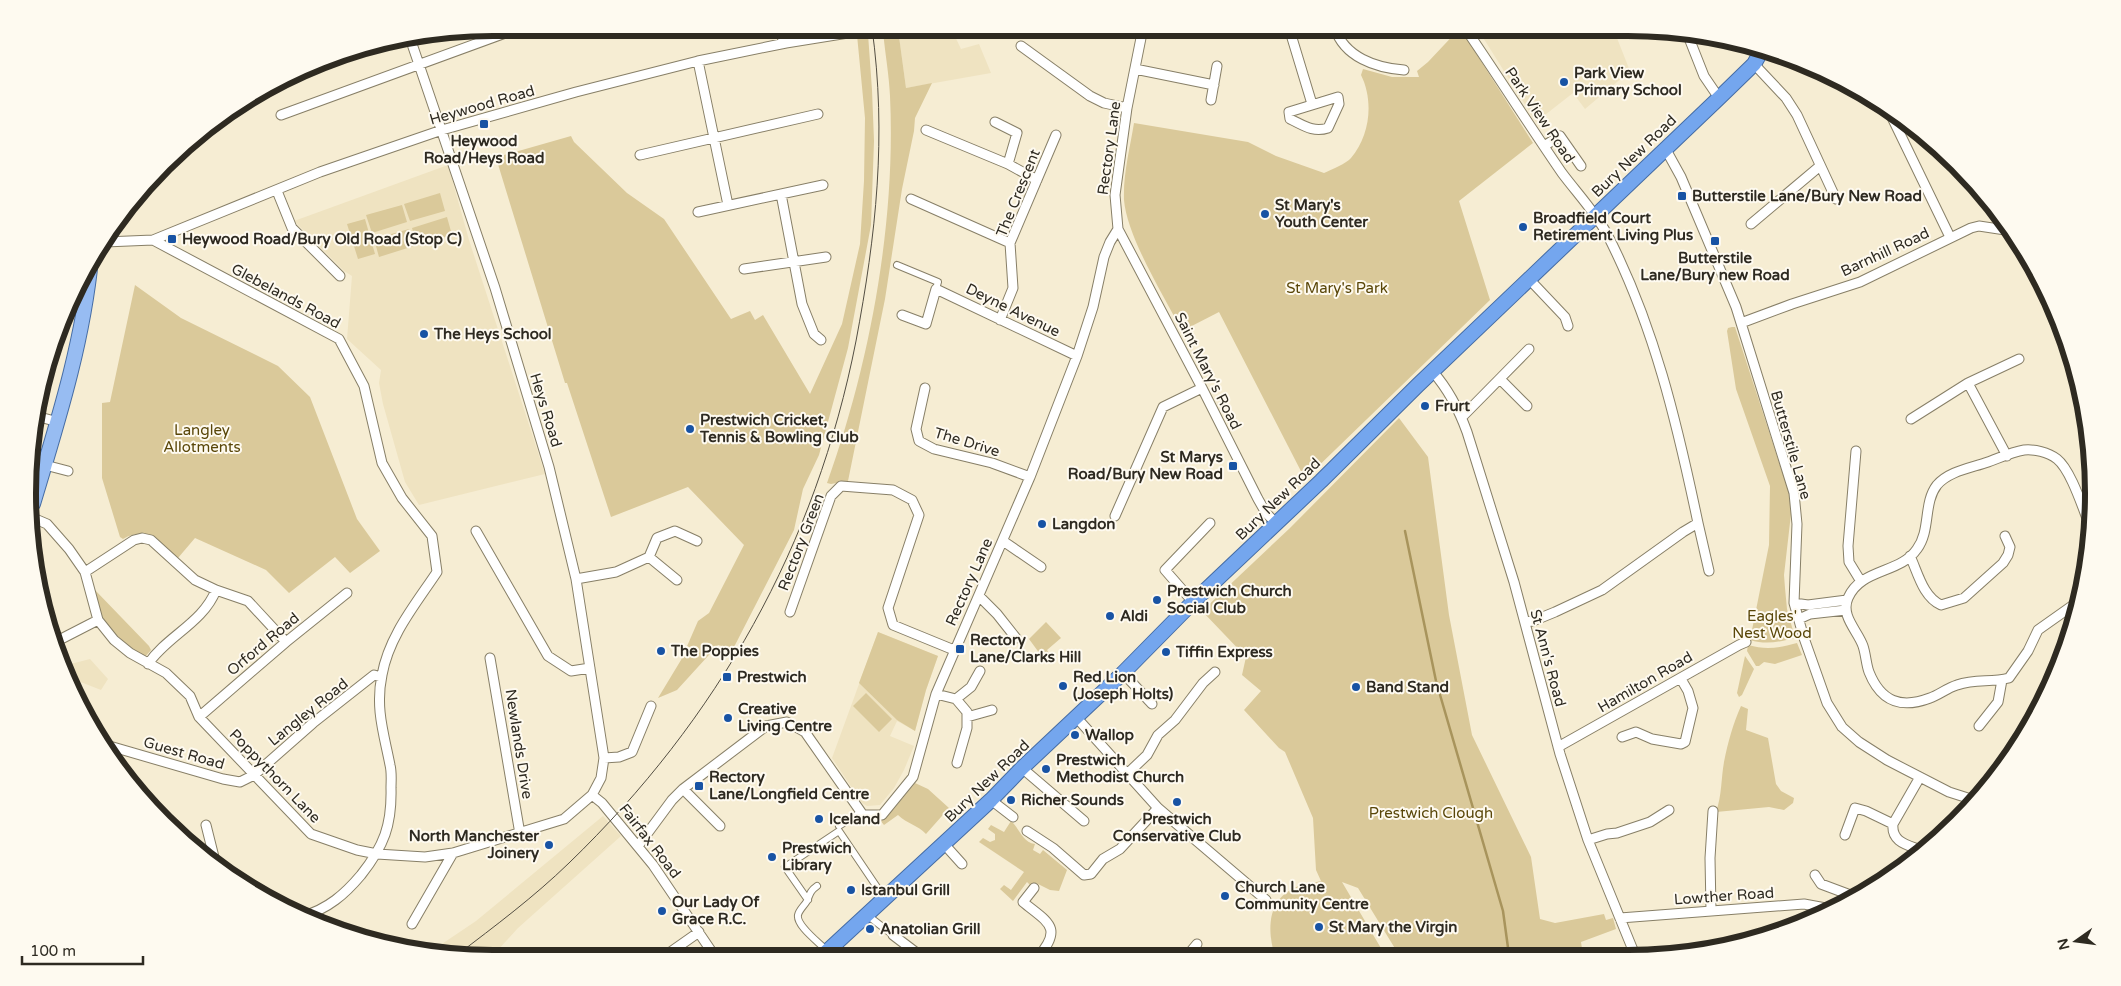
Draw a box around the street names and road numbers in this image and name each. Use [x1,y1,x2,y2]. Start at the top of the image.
street label: Park View Road [1501,64,1579,166]
street label: Heywood Road [427,81,537,129]
street label: Rectory Lane [1094,100,1124,196]
street label: Bury New Road [1588,111,1680,201]
street label: The Crescent [992,146,1044,240]
street label: Barnhill Road [1838,224,1932,280]
street label: Glebelands Road [228,260,344,332]
street label: Deyne Avenue [963,279,1063,341]
street label: Saint Mary's Road [1171,310,1245,432]
street label: Heys Road [526,371,566,449]
street label: Butterstile Lane [1767,388,1815,502]
street label: The Drive [932,424,1002,460]
street label: Bury New Road [1232,454,1324,544]
street label: Rectory Green [774,491,828,593]
street label: Rectory Lane [942,535,996,629]
street label: St Ann's Road [1526,607,1570,709]
street label: Orford Road [223,609,303,679]
street label: Hamilton Road [1594,648,1696,716]
street label: Langley Road [264,674,352,750]
street label: Newlands Drive [501,688,537,800]
street label: Poppythorn Lane [226,725,324,827]
street label: Guest Road [141,733,227,773]
street label: Bury New Road [941,736,1033,826]
street label: Fairfax Road [615,800,685,882]
street label: Lowther Road [1673,884,1775,908]

